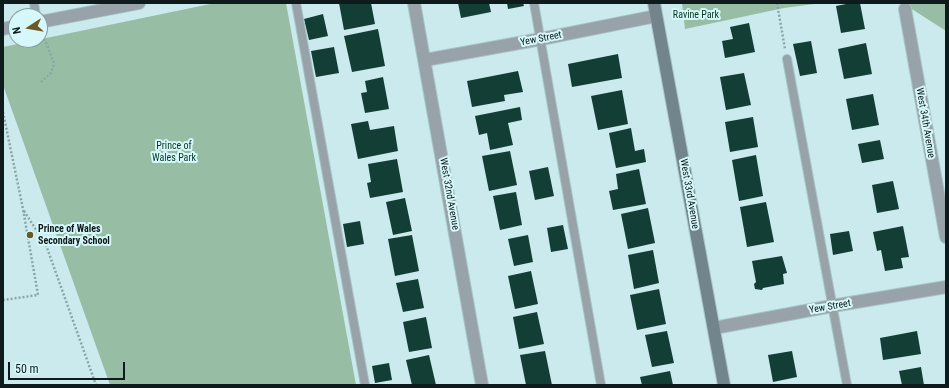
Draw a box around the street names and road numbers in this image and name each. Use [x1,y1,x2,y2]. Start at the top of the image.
street label: Yew Street [519,29,563,49]
street label: West 34th Avenue [913,87,937,159]
street label: West 32nd Avenue [437,157,461,231]
street label: West 33rd Avenue [677,158,701,230]
street label: Yew Street [808,297,852,317]

